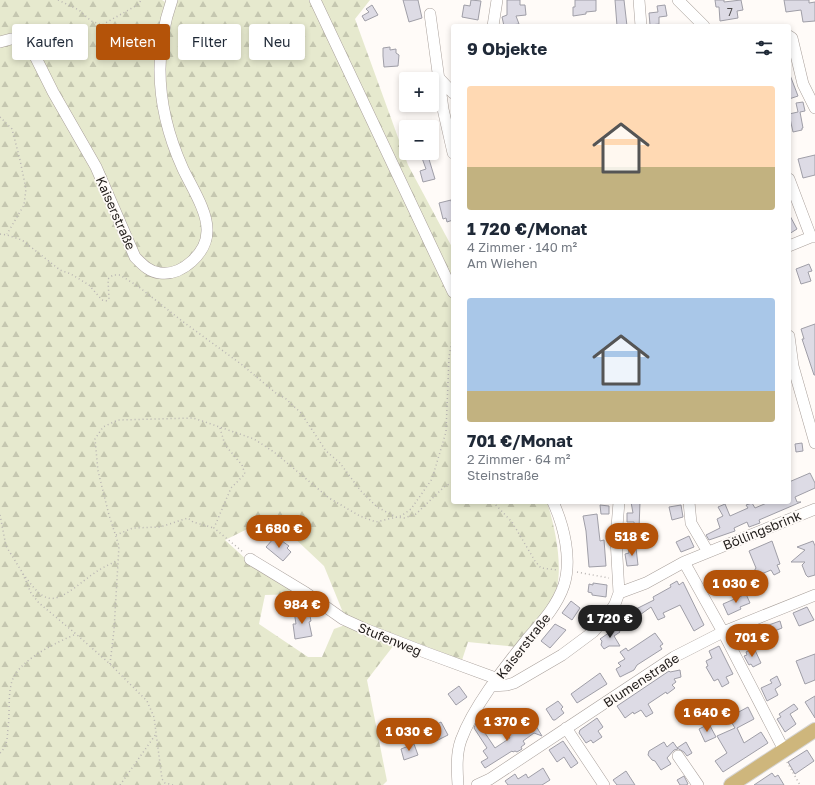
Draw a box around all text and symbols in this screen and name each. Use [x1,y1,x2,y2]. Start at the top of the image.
house number: 7 [727,5,733,18]
chip: Kaufen [12,24,88,60]
chip: Mieten [96,24,170,60]
chip: Filter [178,24,241,60]
chip: Neu [249,24,305,60]
icon: filters [753,37,775,59]
text: 9 Objekte [467,38,547,59]
map controls [399,72,439,160]
button: + [399,72,439,112]
icon: home [585,112,657,184]
button: − [399,120,439,160]
street label: Kaiserstraße [93,174,139,252]
text: 1 720 €/Monat [467,218,587,239]
text: 4 Zimmer · 140 m² [467,239,577,255]
text: Am Wiehen [467,255,538,271]
icon: home [585,324,657,396]
text: 701 €/Monat [467,430,573,451]
text: 2 Zimmer · 64 m² [467,451,570,467]
text: Steinstraße [467,467,539,483]
street label: Böllingsbrink [720,507,804,553]
pin: 1 680 € [242,515,316,549]
text: 1 680 € [255,520,303,536]
pin: 518 € [604,523,660,557]
text: 518 € [614,528,650,544]
pin: 1 030 € [699,570,773,604]
text: 1 030 € [712,575,760,591]
pin: 984 € [274,591,330,625]
text: 984 € [283,596,321,612]
pin: 1 720 € [573,605,647,639]
street label: Kaiserstraße [492,610,554,682]
text: 1 720 € [587,610,633,626]
street label: Stufenweg [356,619,424,659]
pin: 701 € [724,624,780,658]
text: 701 € [735,629,769,645]
street label: Blumenstraße [600,650,682,710]
pin: 1 640 € [670,699,744,733]
text: 1 640 € [683,704,731,720]
pin: 1 370 € [470,708,544,742]
text: 1 370 € [484,713,530,729]
pin: 1 030 € [372,718,446,752]
text: 1 030 € [385,723,433,739]

